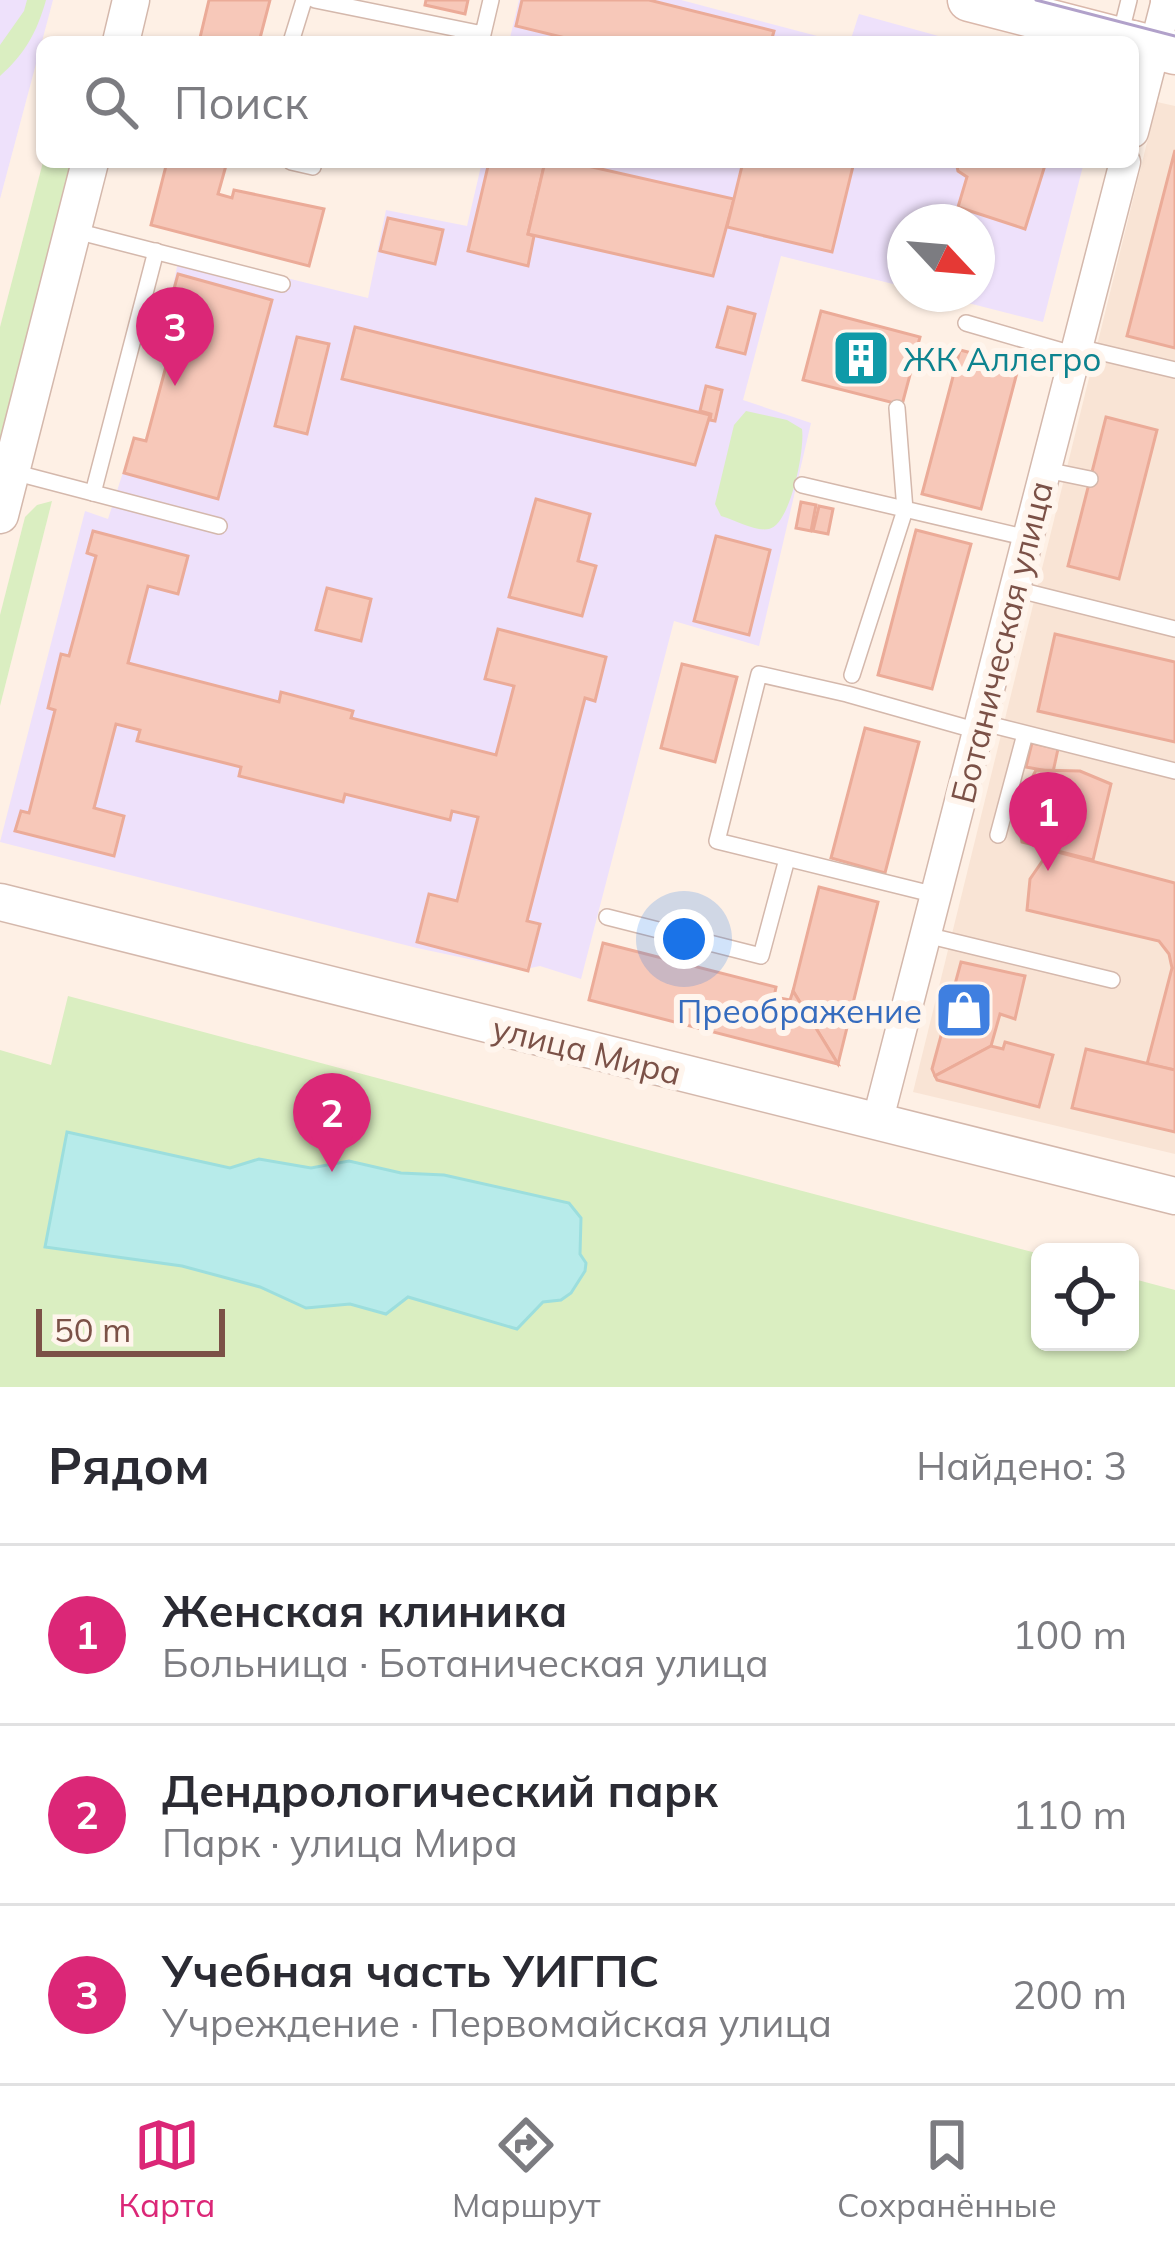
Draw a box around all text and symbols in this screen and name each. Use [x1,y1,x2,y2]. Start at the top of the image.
search box [36,36,1139,168]
icon: search [78,69,144,135]
text: Поиск [174,74,308,130]
north arrow [887,204,995,312]
pin: 3 [136,287,214,386]
building icon: ЖК Аллегро [830,327,892,389]
place label: ЖК Аллегро [903,338,1101,379]
street label: Ботаническая улица [941,477,1061,807]
pin: 1 [1009,772,1087,871]
your location [654,909,714,969]
shop icon: Преображение [933,979,995,1041]
place label: Преображение [677,990,922,1031]
street label: улица Мира [488,1007,686,1093]
pin: 2 [293,1073,371,1172]
map controls [1031,1243,1139,1351]
button: locate [1031,1243,1139,1351]
scale bar [36,1303,225,1356]
text: 50 m [54,1309,131,1350]
text: Рядом [48,1433,210,1497]
text: Найдено: 3 [916,1441,1127,1490]
text: Женская клиника [162,1582,567,1638]
text: 1 [75,1610,99,1659]
text: 100 m [1012,1610,1127,1659]
text: Больница · Ботаническая улица [162,1638,769,1687]
text: Дендрологический парк [162,1762,718,1818]
text: 2 [75,1790,99,1839]
text: 110 m [1012,1790,1127,1839]
text: Парк · улица Мира [162,1818,518,1867]
text: Учебная часть УИГПС [162,1942,659,1998]
text: 3 [75,1970,99,2019]
text: 200 m [1012,1970,1127,2019]
text: Учреждение · Первомайская улица [162,1998,832,2047]
tab: Карта [118,2112,215,2225]
tab: Маршрут [452,2112,600,2225]
tab: Сохранённые [837,2112,1057,2225]

